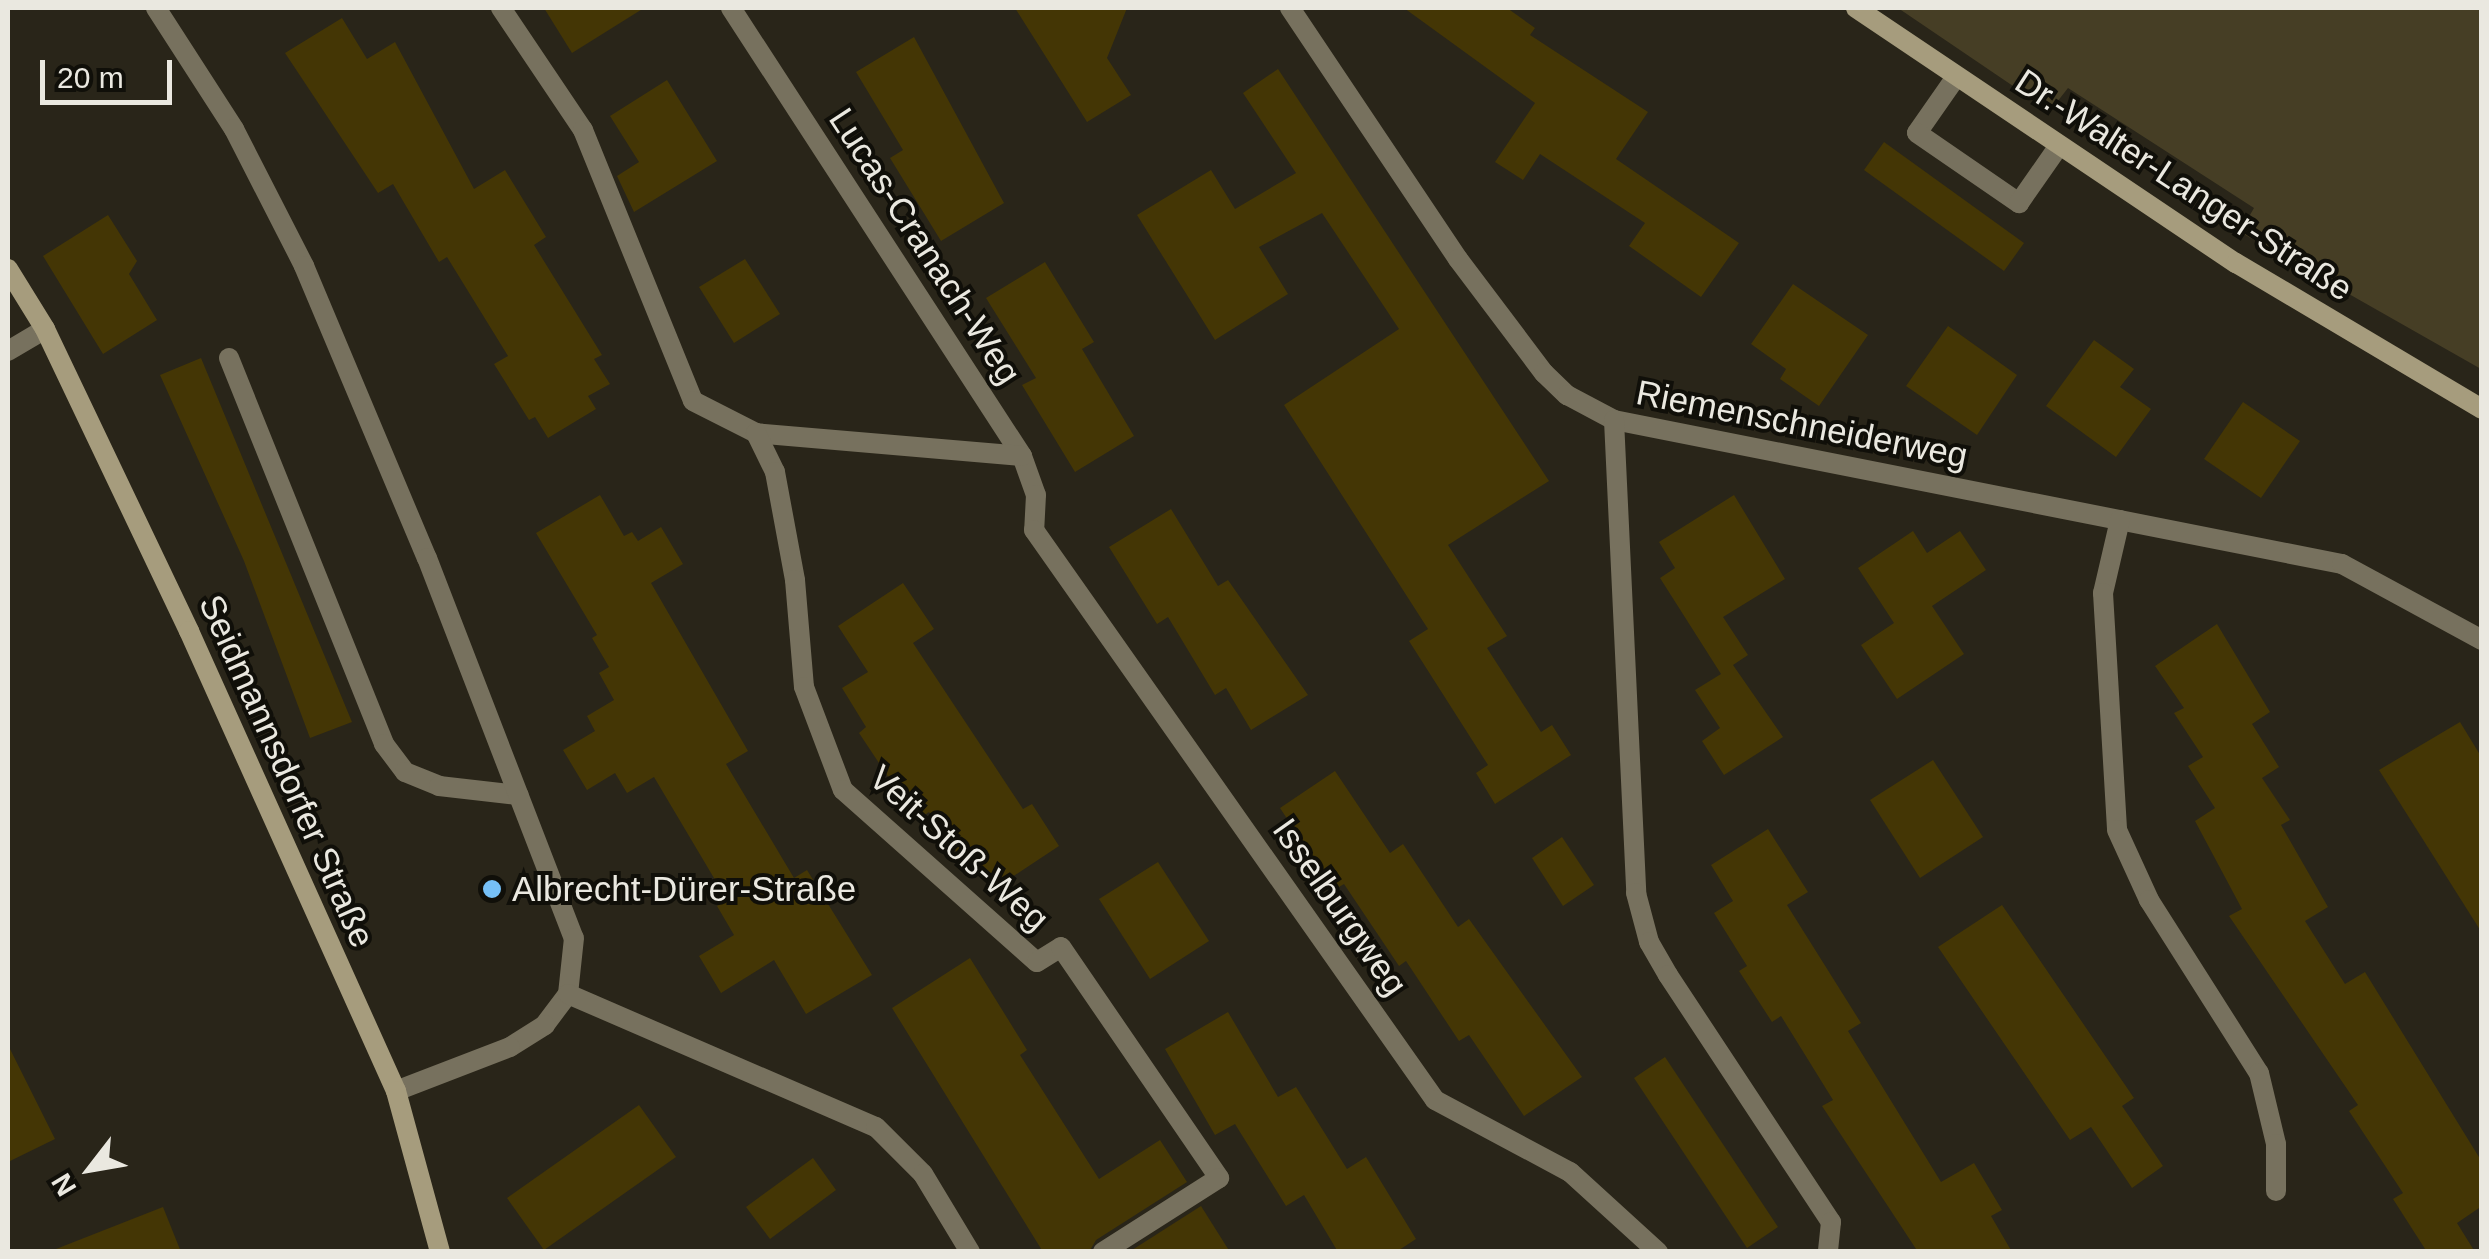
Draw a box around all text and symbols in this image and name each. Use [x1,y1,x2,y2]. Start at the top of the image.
scale bar [45,40,178,102]
street label: Dr.-Walter-Langer-Straße [2008,60,2360,310]
text: 20 m [57,61,124,94]
street label: Lucas-Cranach-Weg [820,100,1030,392]
street label: Riemenschneiderweg [1633,371,1971,477]
street label: Seidmannsdorfer Straße [190,588,384,954]
street label: Veit-Stoß-Weg [861,756,1057,940]
street label: Isselburgweg [1264,810,1416,1004]
place label: Albrecht-Dürer-Straße [512,868,856,910]
marker: Albrecht-Dürer-Straße [481,878,503,900]
north arrow [40,1119,140,1219]
text: N [45,1168,82,1201]

